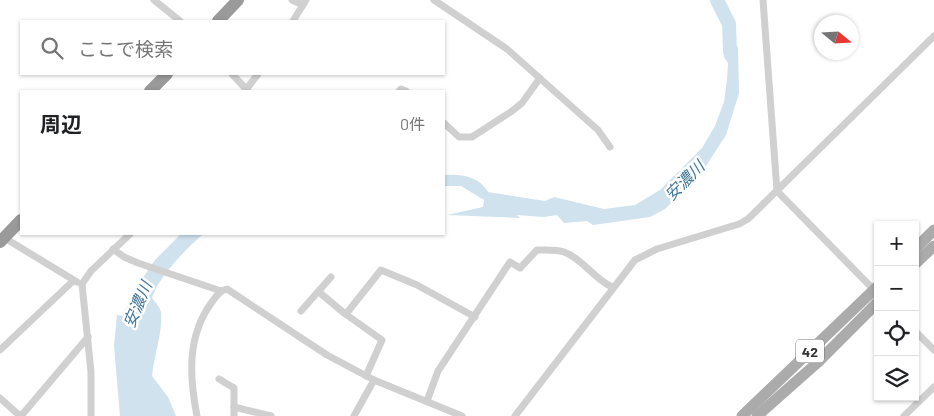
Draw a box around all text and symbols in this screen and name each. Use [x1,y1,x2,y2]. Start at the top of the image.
north arrow [814,15,859,60]
search box [20,20,445,75]
icon: search [38,34,66,62]
text: ここで検索 [78,37,173,60]
text: 周辺 [40,111,82,136]
text: 0件 [400,114,425,133]
water label: 安濃川 [660,155,709,204]
map controls [874,221,919,401]
button: + [874,221,919,266]
button: − [874,266,919,311]
water label: 安濃川 [119,276,156,330]
button: locate [874,311,919,356]
road number: 42 [796,340,824,362]
button: layers [874,356,919,401]

